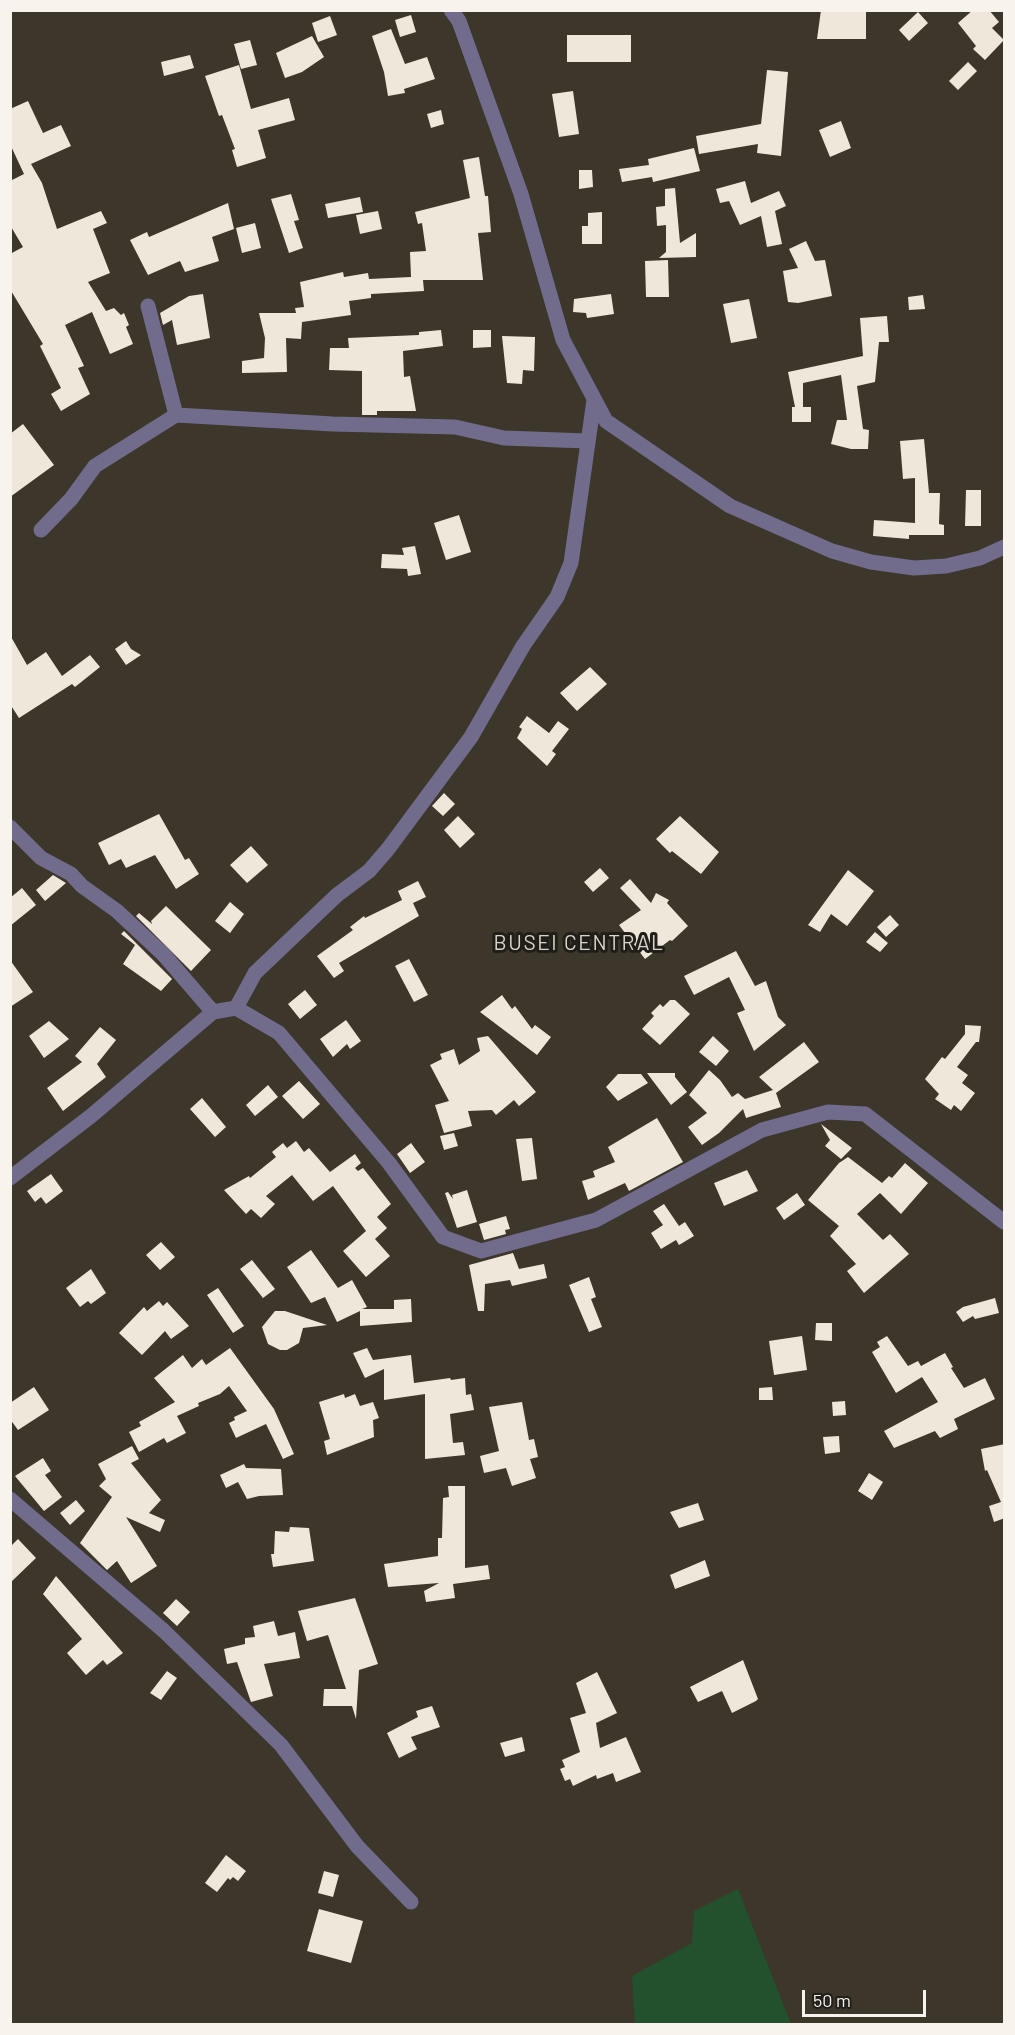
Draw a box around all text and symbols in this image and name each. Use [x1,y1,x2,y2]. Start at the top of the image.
district label: BUSEI CENTRAL [494,930,664,956]
scale bar [805,1978,930,2016]
text: 50 m [813,1989,851,2011]

